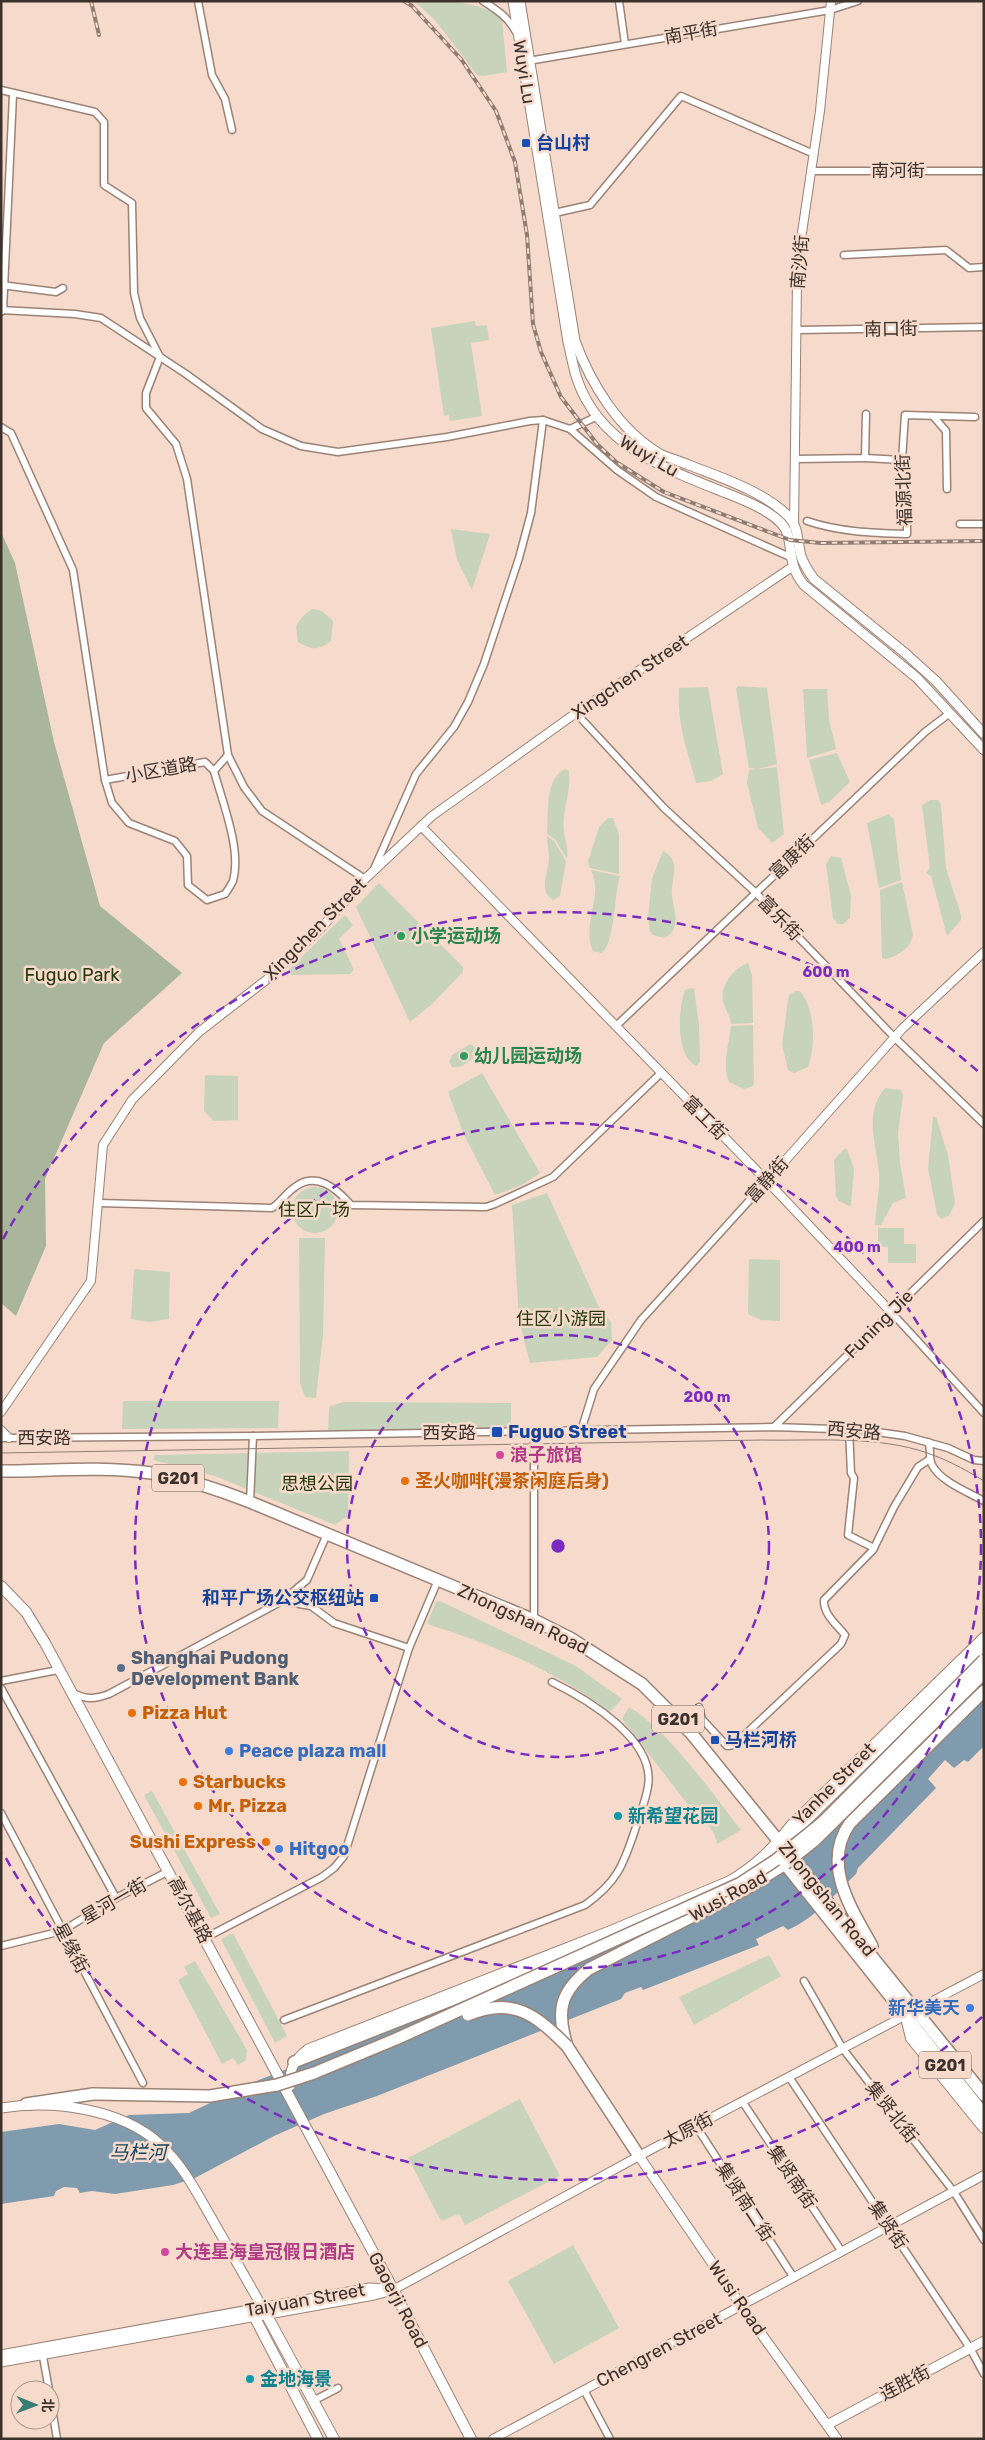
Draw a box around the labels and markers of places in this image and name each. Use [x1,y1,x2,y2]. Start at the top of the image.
place label: 台山村 [536,132,590,154]
marker: 台山村 [520,137,532,149]
place label: 小学运动场 [411,925,501,947]
marker: 小学运动场 [395,930,407,942]
place label: 幼儿园运动场 [474,1045,582,1067]
marker: 幼儿园运动场 [458,1050,470,1062]
place label: Fuguo Street [508,1421,627,1443]
marker: Fuguo Street [490,1425,504,1439]
place label: 浪子旅馆 [510,1444,582,1466]
marker: 浪子旅馆 [494,1449,506,1461]
place label: 圣火咖啡(漫茶闲庭后身) [415,1470,609,1492]
marker: 圣火咖啡(漫茶闲庭后身) [399,1475,411,1487]
centre of rings [549,1537,567,1555]
place label: 和平广场公交枢纽站 [202,1587,364,1609]
marker: 和平广场公交枢纽站 [368,1592,380,1604]
place label: Shanghai Pudong Development Bank [131,1647,300,1690]
marker: Shanghai Pudong Development Bank [115,1662,127,1674]
place label: Pizza Hut [142,1702,227,1724]
marker: Pizza Hut [126,1707,138,1719]
place label: 马栏河桥 [725,1729,797,1751]
marker: 马栏河桥 [709,1734,721,1746]
place label: Peace plaza mall [239,1740,386,1762]
marker: Peace plaza mall [223,1745,235,1757]
place label: Starbucks [193,1771,286,1793]
marker: Starbucks [177,1776,189,1788]
place label: Mr. Pizza [208,1795,287,1817]
marker: Mr. Pizza [192,1800,204,1812]
place label: 新希望花园 [628,1805,718,1827]
marker: 新希望花园 [612,1810,624,1822]
place label: Sushi Express [130,1831,256,1853]
marker: Sushi Express [260,1836,272,1848]
place label: Hitgoo [289,1838,349,1860]
marker: Hitgoo [273,1843,285,1855]
place label: 新华美天 [888,1997,960,2019]
marker: 新华美天 [964,2002,976,2014]
place label: 大连星海皇冠假日酒店 [175,2241,355,2263]
marker: 大连星海皇冠假日酒店 [159,2246,171,2258]
place label: 金地海景 [260,2368,332,2390]
marker: 金地海景 [244,2373,256,2385]

